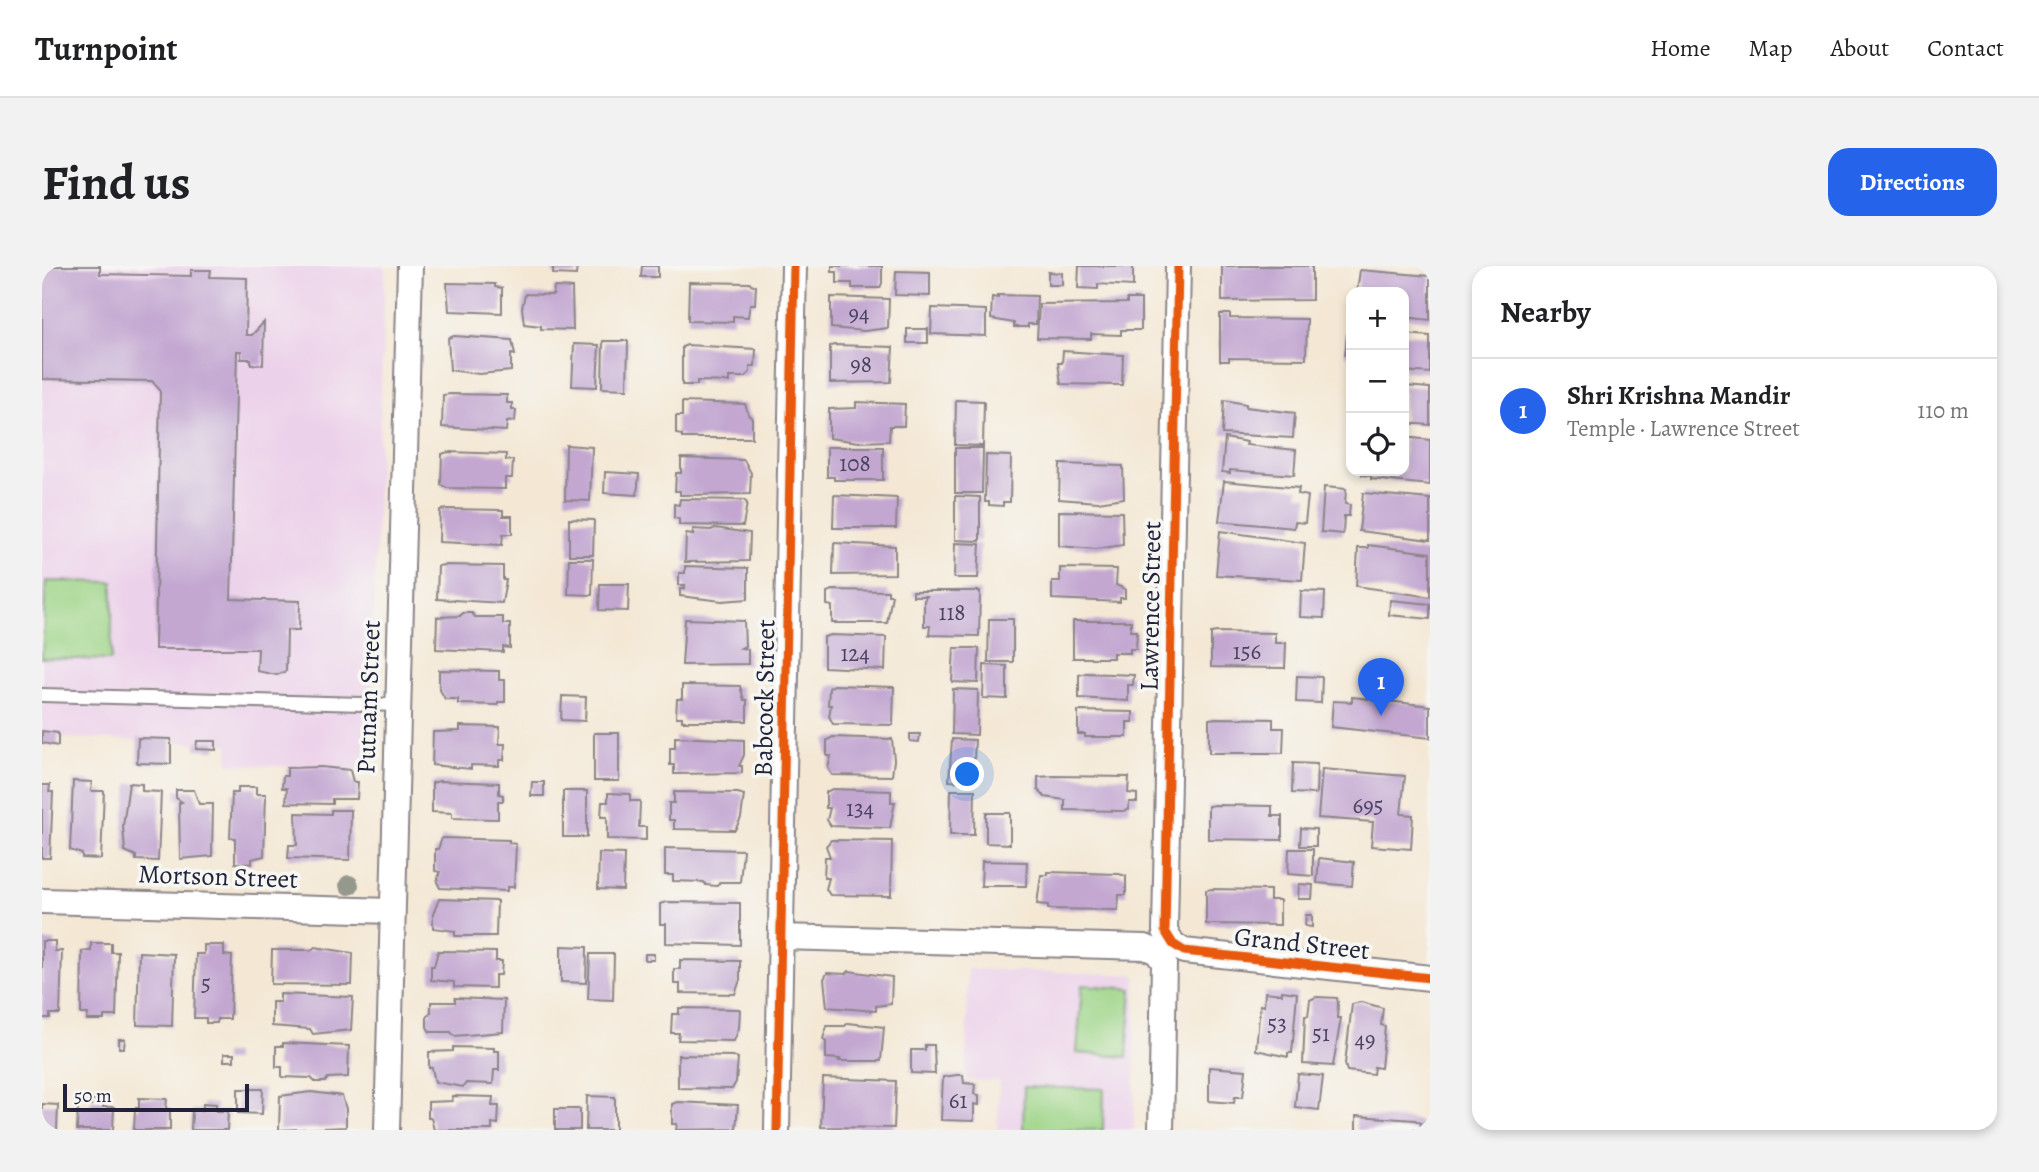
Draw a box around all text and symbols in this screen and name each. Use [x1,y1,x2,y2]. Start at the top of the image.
text: Turnpoint [35,26,177,71]
text: Home [1650,32,1711,64]
text: Map [1749,32,1793,64]
text: About [1831,32,1889,64]
text: Contact [1927,32,2004,64]
button: Directions [1828,148,1997,216]
text: Find us [42,149,190,216]
map controls [1346,287,1409,476]
button: + [1346,287,1409,350]
text: Nearby [1500,292,1591,332]
house number: 94 [849,298,869,329]
house number: 98 [850,349,872,380]
button: − [1346,350,1409,413]
text: Shri Krishna Mandir [1567,378,1790,413]
text: 1 [1519,395,1527,426]
text: 110 m [1917,395,1969,426]
button: locate [1346,413,1409,476]
text: Temple · Lawrence Street [1567,413,1800,444]
house number: 108 [839,448,871,479]
street label: Lawrence Street [1132,520,1169,691]
house number: 118 [939,597,965,628]
street label: Putnam Street [348,619,389,775]
street label: Babcock Street [746,619,783,777]
house number: 156 [1233,636,1261,667]
house number: 124 [840,638,870,669]
pin: 1 [1358,658,1404,716]
your location [950,757,984,791]
house number: 695 [1353,790,1383,821]
house number: 134 [846,793,874,824]
street label: Mortson Street [138,856,299,897]
street label: Grand Street [1233,919,1372,968]
house number: 5 [201,968,211,999]
house number: 53 [1267,1008,1287,1039]
house number: 51 [1312,1018,1330,1049]
house number: 49 [1355,1024,1375,1055]
scale bar [63,1081,248,1113]
text: 50 m [74,1083,112,1109]
house number: 61 [949,1085,967,1116]

